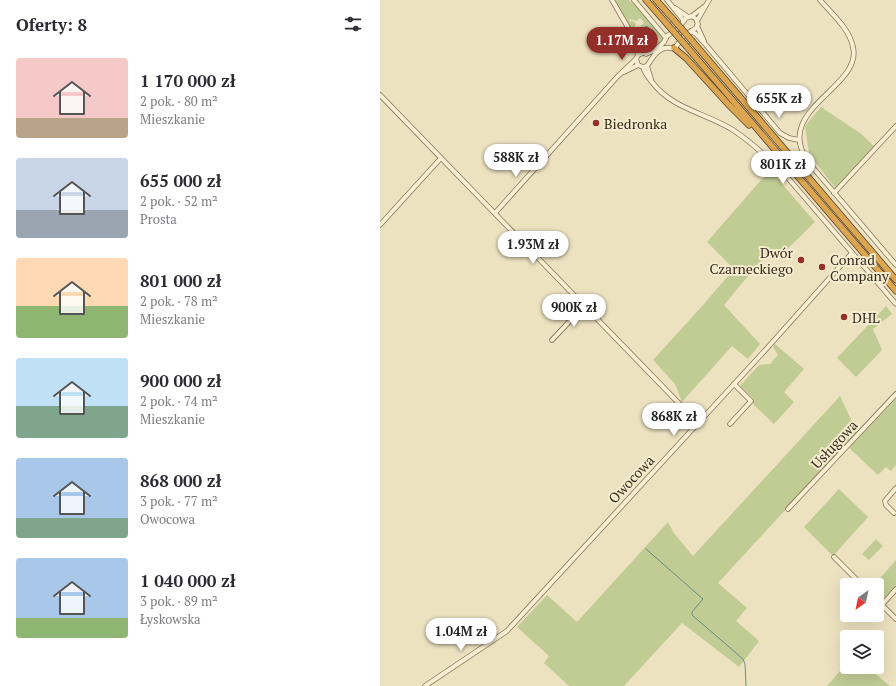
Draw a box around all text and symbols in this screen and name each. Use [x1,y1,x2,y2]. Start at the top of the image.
text: Oferty: 8 [16,13,87,36]
icon: filters [342,13,364,35]
pin: 1.17M zł [581,27,663,61]
text: 1.17M zł [596,31,648,49]
text: 1 170 000 zł [140,69,236,92]
icon: home [48,74,96,122]
pin: 655K zł [742,85,816,119]
text: 655K zł [756,89,802,107]
text: 2 pok. · 80 m² [140,92,218,110]
text: Mieszkanie [140,110,205,128]
place label: Biedronka [604,114,667,133]
marker: Biedronka [591,118,601,128]
pin: 588K zł [479,144,553,178]
text: 588K zł [493,148,539,166]
pin: 801K zł [746,151,820,185]
text: 801K zł [760,155,806,173]
text: 655 000 zł [140,169,222,192]
icon: home [48,174,96,222]
text: 2 pok. · 52 m² [140,192,218,210]
text: Prosta [140,210,177,228]
pin: 1.93M zł [492,231,574,265]
text: 1.93M zł [507,235,559,253]
place label: Dwór Czarneckiego [710,243,794,278]
place label: Conrad Company [830,250,890,285]
marker: Dwór Czarneckiego [796,255,806,265]
marker: Conrad Company [817,262,827,272]
text: 801 000 zł [140,269,222,292]
icon: home [48,274,96,322]
text: 2 pok. · 78 m² [140,292,218,310]
pin: 900K zł [537,294,611,328]
text: 900K zł [551,298,597,316]
place label: DHL [852,308,880,327]
text: Mieszkanie [140,310,205,328]
marker: DHL [839,312,849,322]
text: 900 000 zł [140,369,222,392]
icon: home [48,374,96,422]
text: 2 pok. · 74 m² [140,392,218,410]
pin: 868K zł [637,403,711,437]
text: 868K zł [651,407,697,425]
text: Mieszkanie [140,410,205,428]
street label: Usługowa [807,415,861,473]
street label: Owocowa [604,451,658,507]
text: 868 000 zł [140,469,222,492]
icon: home [48,474,96,522]
text: 3 pok. · 77 m² [140,492,218,510]
text: Owocowa [140,510,195,528]
text: 1 040 000 zł [140,569,236,592]
icon: home [48,574,96,622]
north arrow [840,578,884,622]
map controls [840,578,884,674]
text: 3 pok. · 89 m² [140,592,218,610]
text: Łyskowska [140,610,201,628]
pin: 1.04M zł [420,618,502,652]
text: 1.04M zł [435,622,487,640]
button: layers [840,630,884,674]

